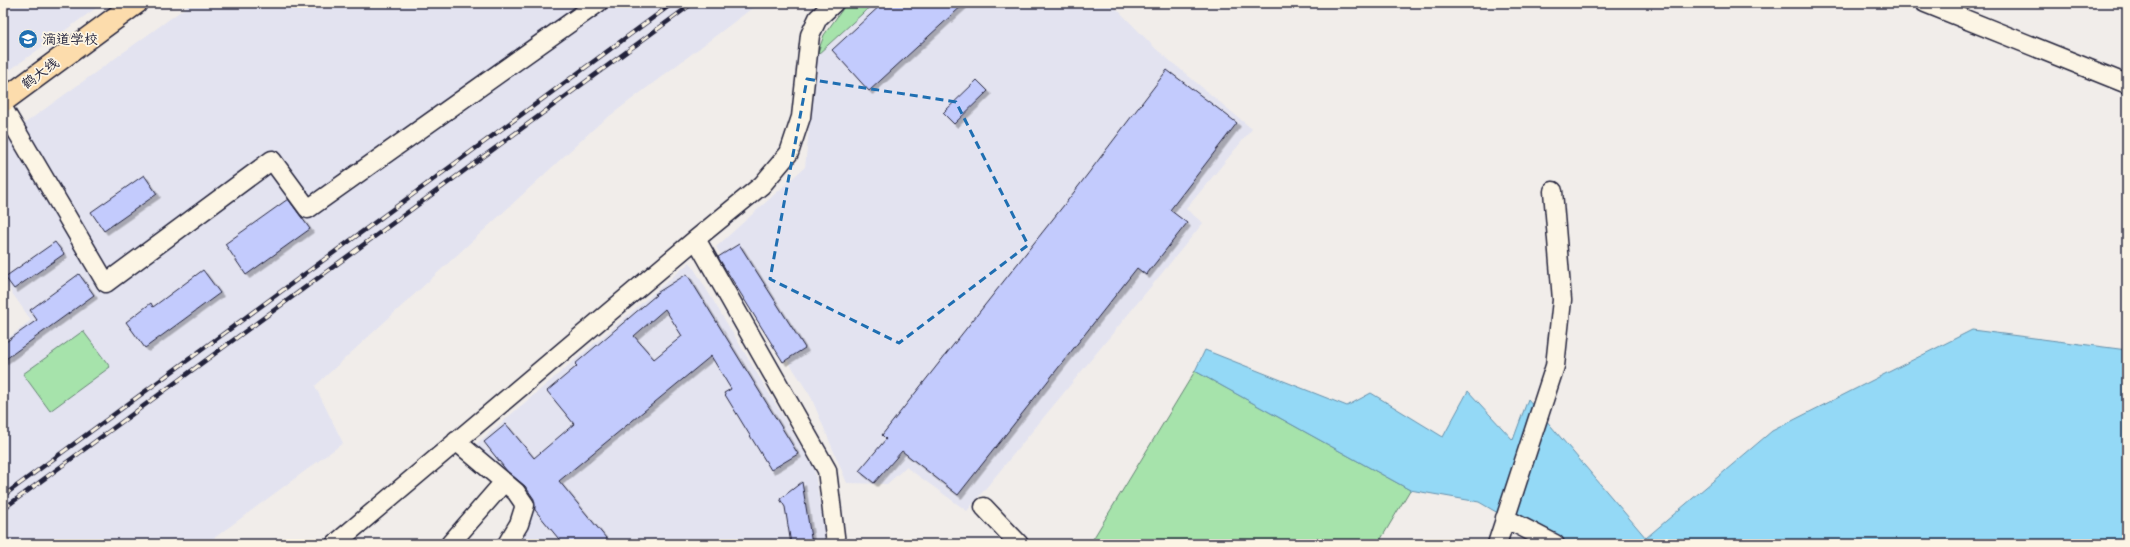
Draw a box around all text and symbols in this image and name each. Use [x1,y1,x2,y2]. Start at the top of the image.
school or university icon: 滴道学校 [17,28,39,50]
place label: 滴道学校 [42,29,98,48]
street label: 鹤大线 [17,53,62,93]

